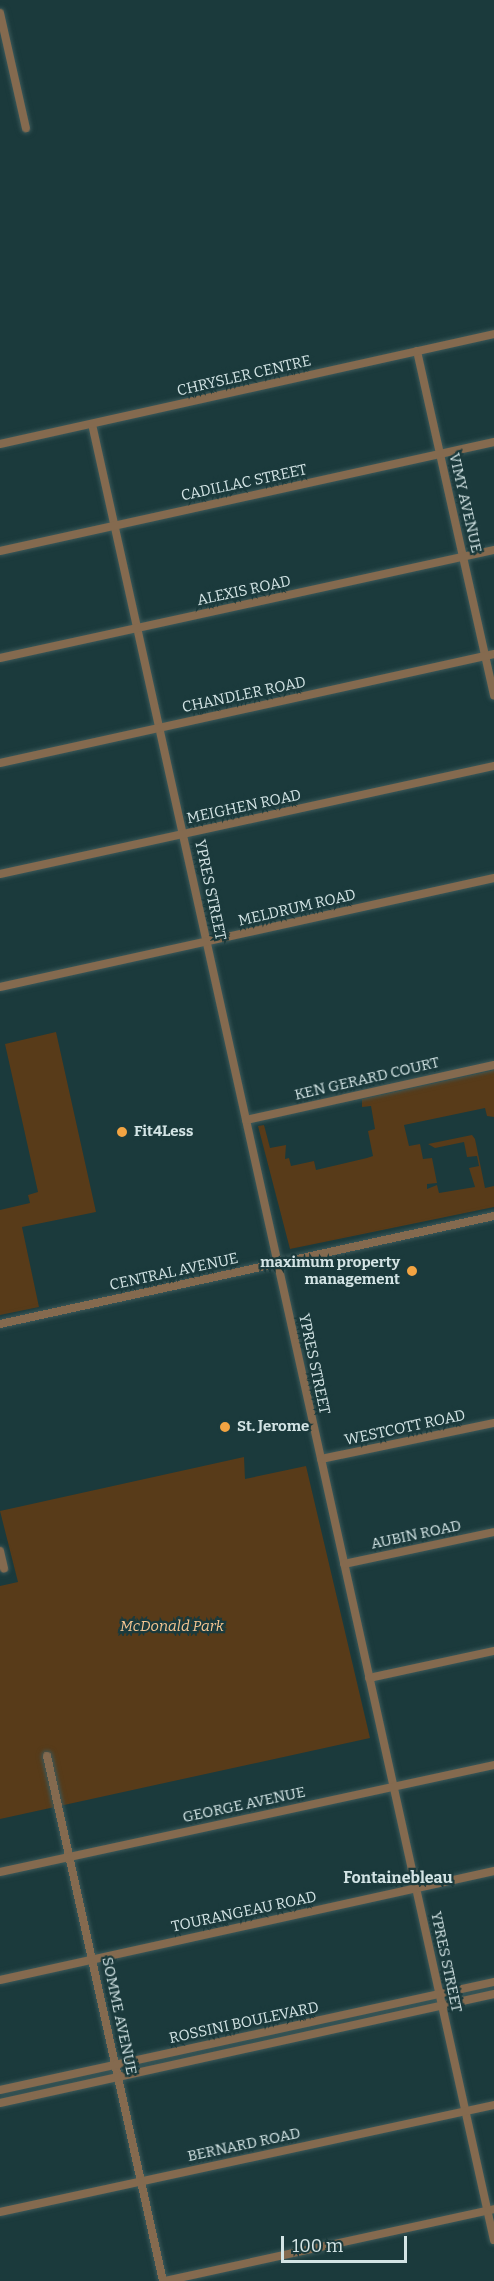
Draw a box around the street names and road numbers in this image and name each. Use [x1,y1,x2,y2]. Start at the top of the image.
street label: CHRYSLER CENTRE [175,352,313,400]
street label: VIMY AVENUE [445,451,485,555]
street label: CADILLAC STREET [179,461,309,505]
street label: ALEXIS ROAD [195,572,293,610]
street label: CHANDLER ROAD [181,673,307,717]
street label: MEIGHEN ROAD [185,786,303,828]
street label: YPRES STREET [191,838,229,942]
street label: MELDRUM ROAD [236,886,358,930]
street label: KEN GERARD COURT [293,1054,441,1104]
street label: CENTRAL AVENUE [108,1250,240,1294]
street label: YPRES STREET [295,1312,333,1416]
street label: WESTCOTT ROAD [343,1406,467,1450]
street label: AUBIN ROAD [369,1517,463,1553]
street label: GEORGE AVENUE [181,1783,307,1827]
street label: TOURANGEAU ROAD [170,1888,318,1936]
street label: YPRES STREET [427,1910,465,2014]
street label: SOMME AVENUE [98,1955,140,2077]
street label: ROSSINI BOULEVARD [168,1998,320,2048]
street label: BERNARD ROAD [186,2124,302,2166]

